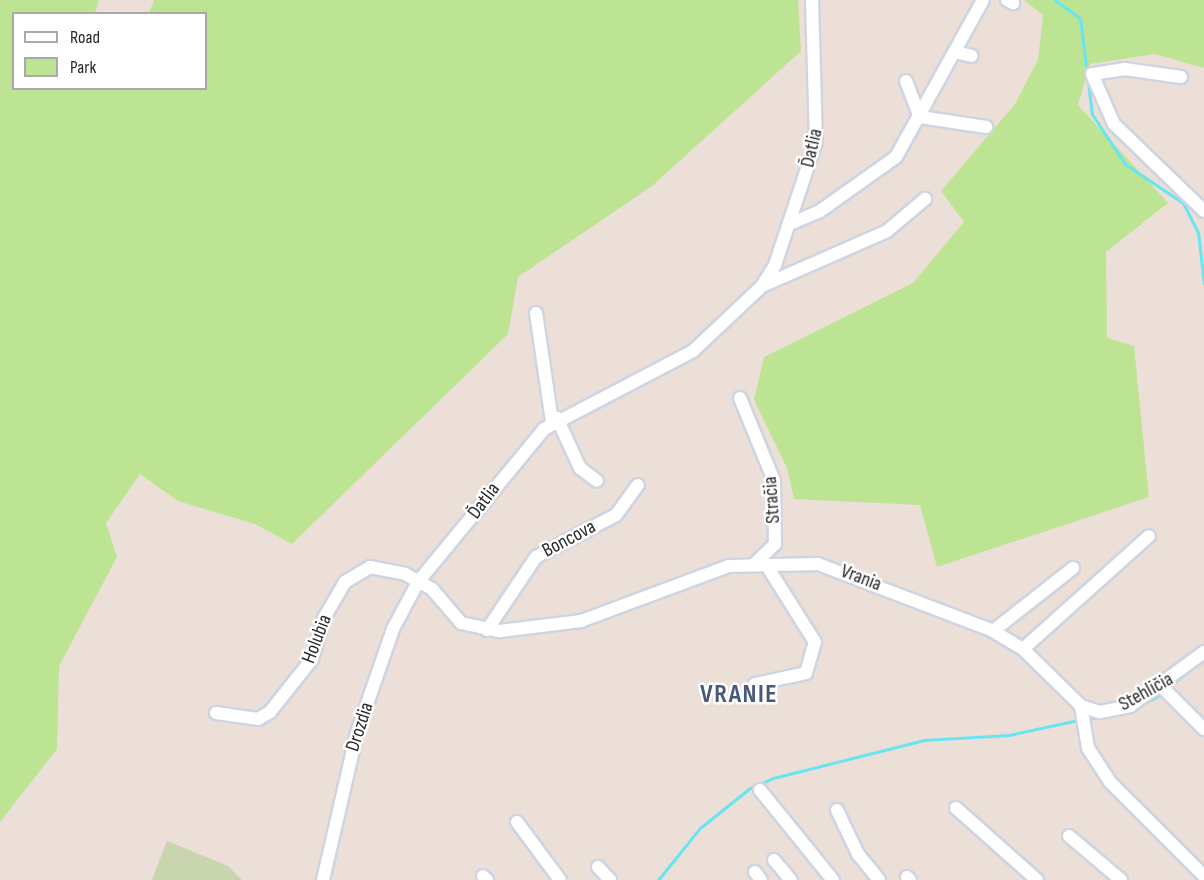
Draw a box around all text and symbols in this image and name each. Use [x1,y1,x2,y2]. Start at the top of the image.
legend [12,12,207,90]
text: Road [70,27,100,48]
text: Park [70,57,96,78]
street label: Ďatlia [796,126,828,170]
street label: Stračia [758,476,786,524]
street label: Ďatlia [463,478,505,524]
street label: Boncova [538,515,600,563]
street label: Vrania [837,559,885,597]
street label: Holubia [297,611,337,667]
street label: Stehličia [1115,667,1177,717]
district label: VRANIE [700,679,778,711]
street label: Drozdia [341,699,379,755]

